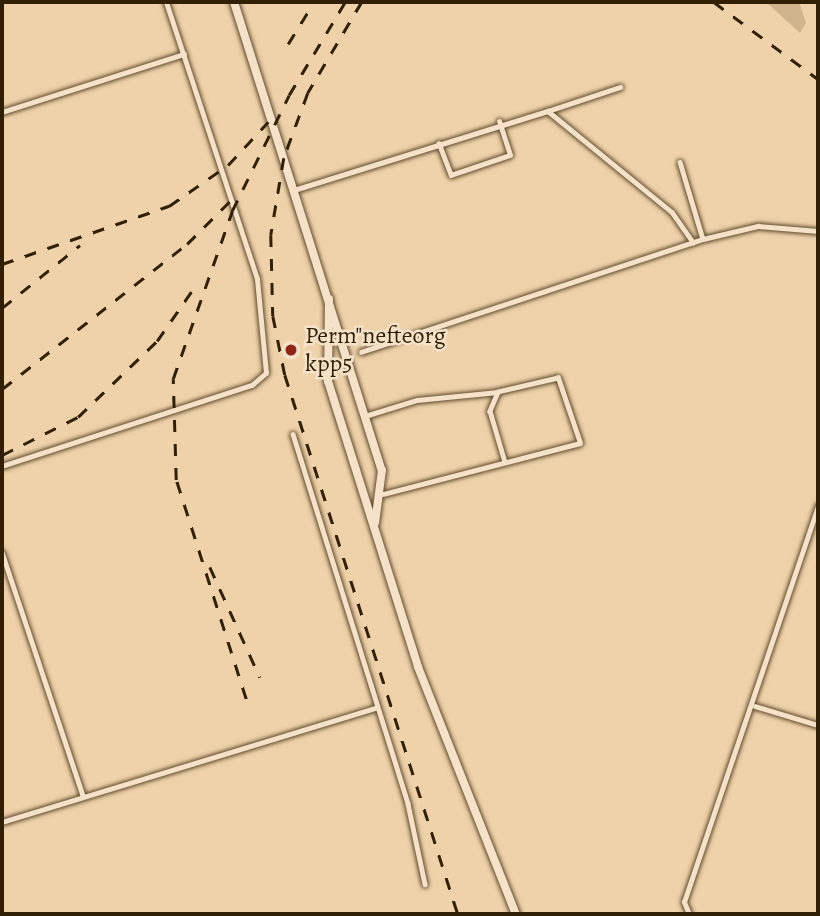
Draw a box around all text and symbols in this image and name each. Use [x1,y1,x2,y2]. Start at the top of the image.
place label: Perm"nefteorg kpp5 [305,322,446,378]
marker: Perm"nefteorg kpp5 [283,342,299,358]

